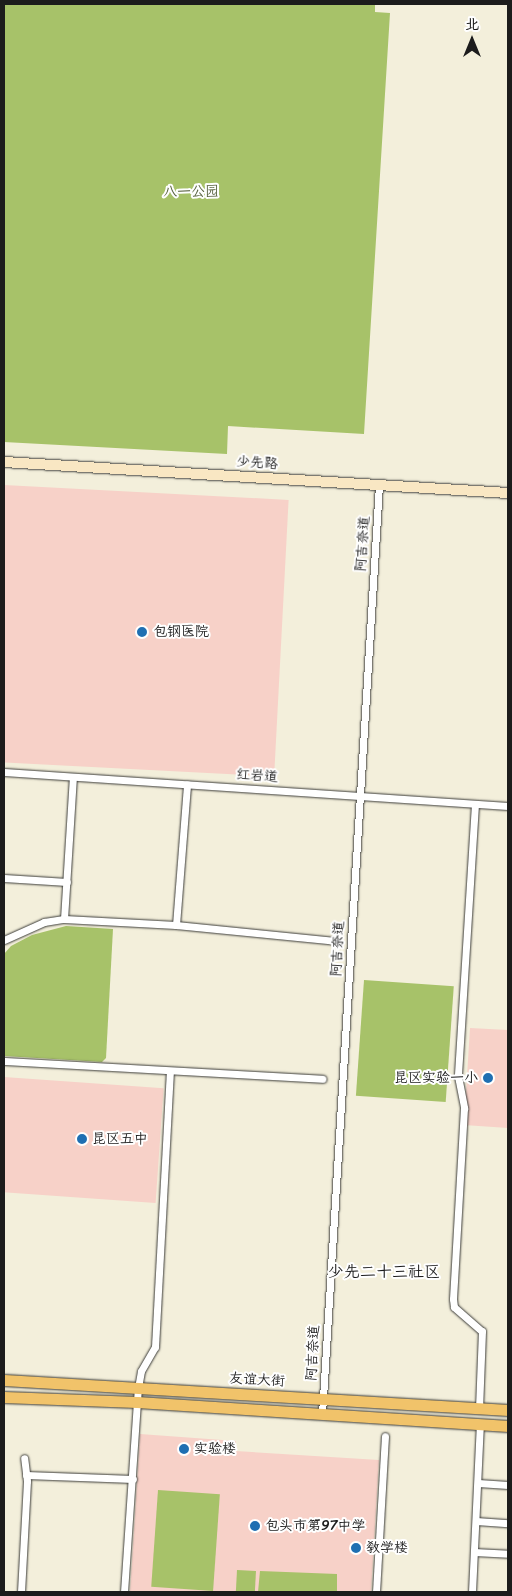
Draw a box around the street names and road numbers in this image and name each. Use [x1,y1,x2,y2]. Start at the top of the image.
street label: 少先路 [235,453,279,473]
street label: 阿吉奈道 [353,515,373,573]
street label: 红岩道 [235,766,279,786]
street label: 阿吉奈道 [328,921,348,977]
street label: 阿吉奈道 [303,1325,323,1381]
street label: 友谊大街 [229,1370,285,1390]

